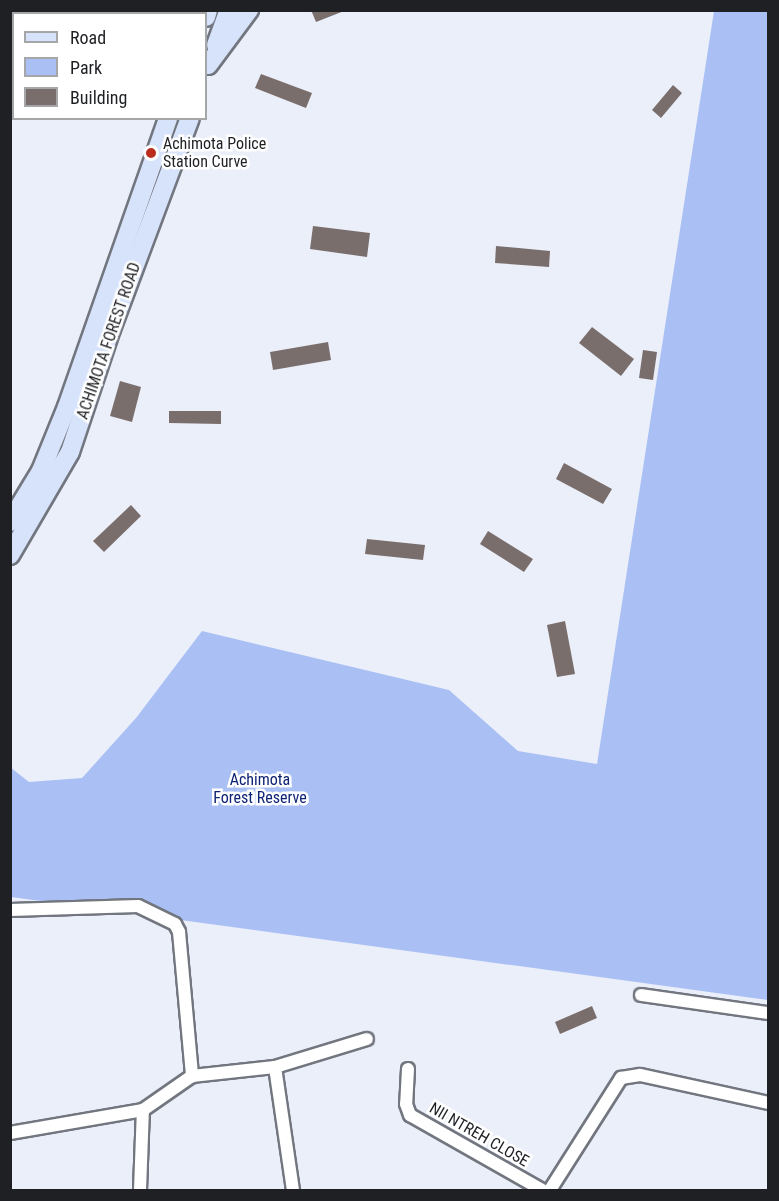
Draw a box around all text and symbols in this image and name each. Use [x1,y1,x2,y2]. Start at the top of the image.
legend [12,12,207,120]
text: Road [70,27,106,48]
text: Park [70,57,102,78]
text: Building [70,87,127,108]
place label: Achimota Police Station Curve [163,134,266,172]
marker: Achimota Police Station Curve [144,146,158,160]
street label: ACHIMOTA FOREST ROAD [73,260,145,422]
park label: Achimota Forest Reserve [213,770,307,808]
street label: NII NTREH CLOSE [426,1099,532,1171]

